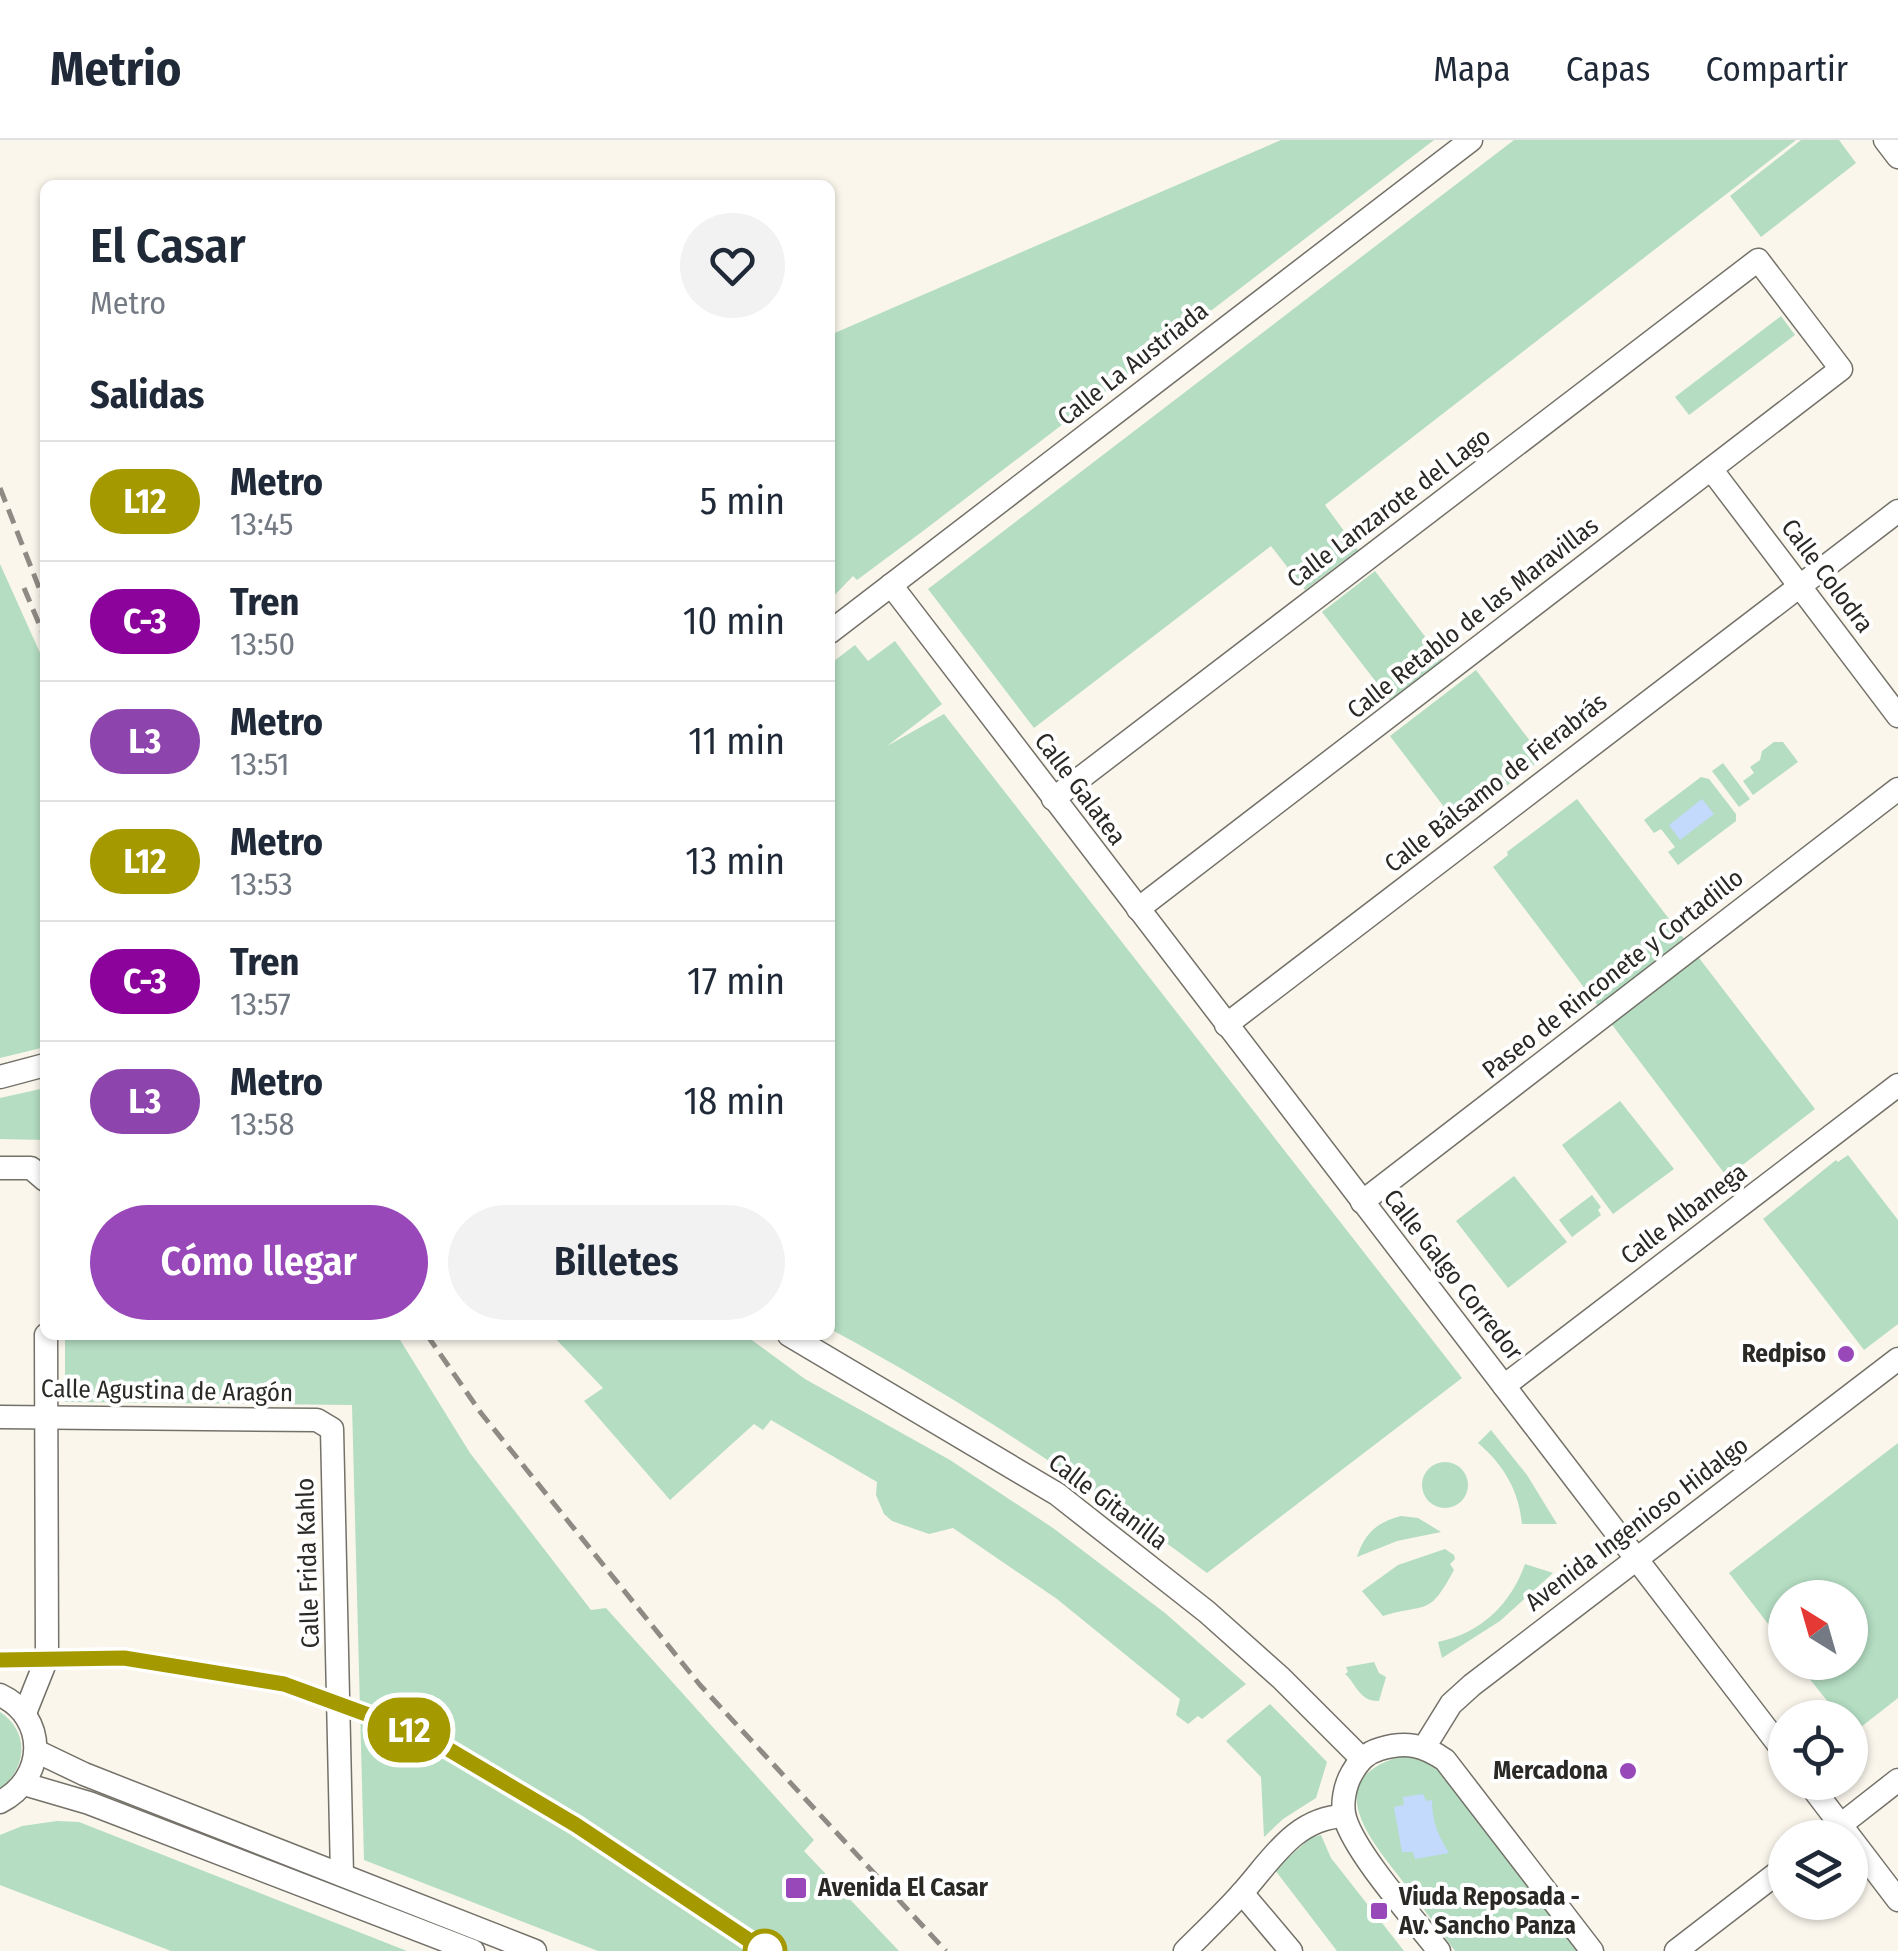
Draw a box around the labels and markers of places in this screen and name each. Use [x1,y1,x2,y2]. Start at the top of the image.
place label: Redpiso [1742,1339,1826,1369]
marker: Redpiso [1835,1343,1857,1365]
place label: Mercadona [1493,1756,1608,1786]
marker: Mercadona [1617,1760,1639,1782]
place label: Avenida El Casar [817,1873,989,1903]
marker: Avenida El Casar [783,1875,809,1901]
place label: Viuda Reposada - Av. Sancho Panza [1398,1882,1580,1941]
marker: Viuda Reposada - Av. Sancho Panza [1368,1900,1390,1922]
unlabelled marker [744,1930,786,1951]

